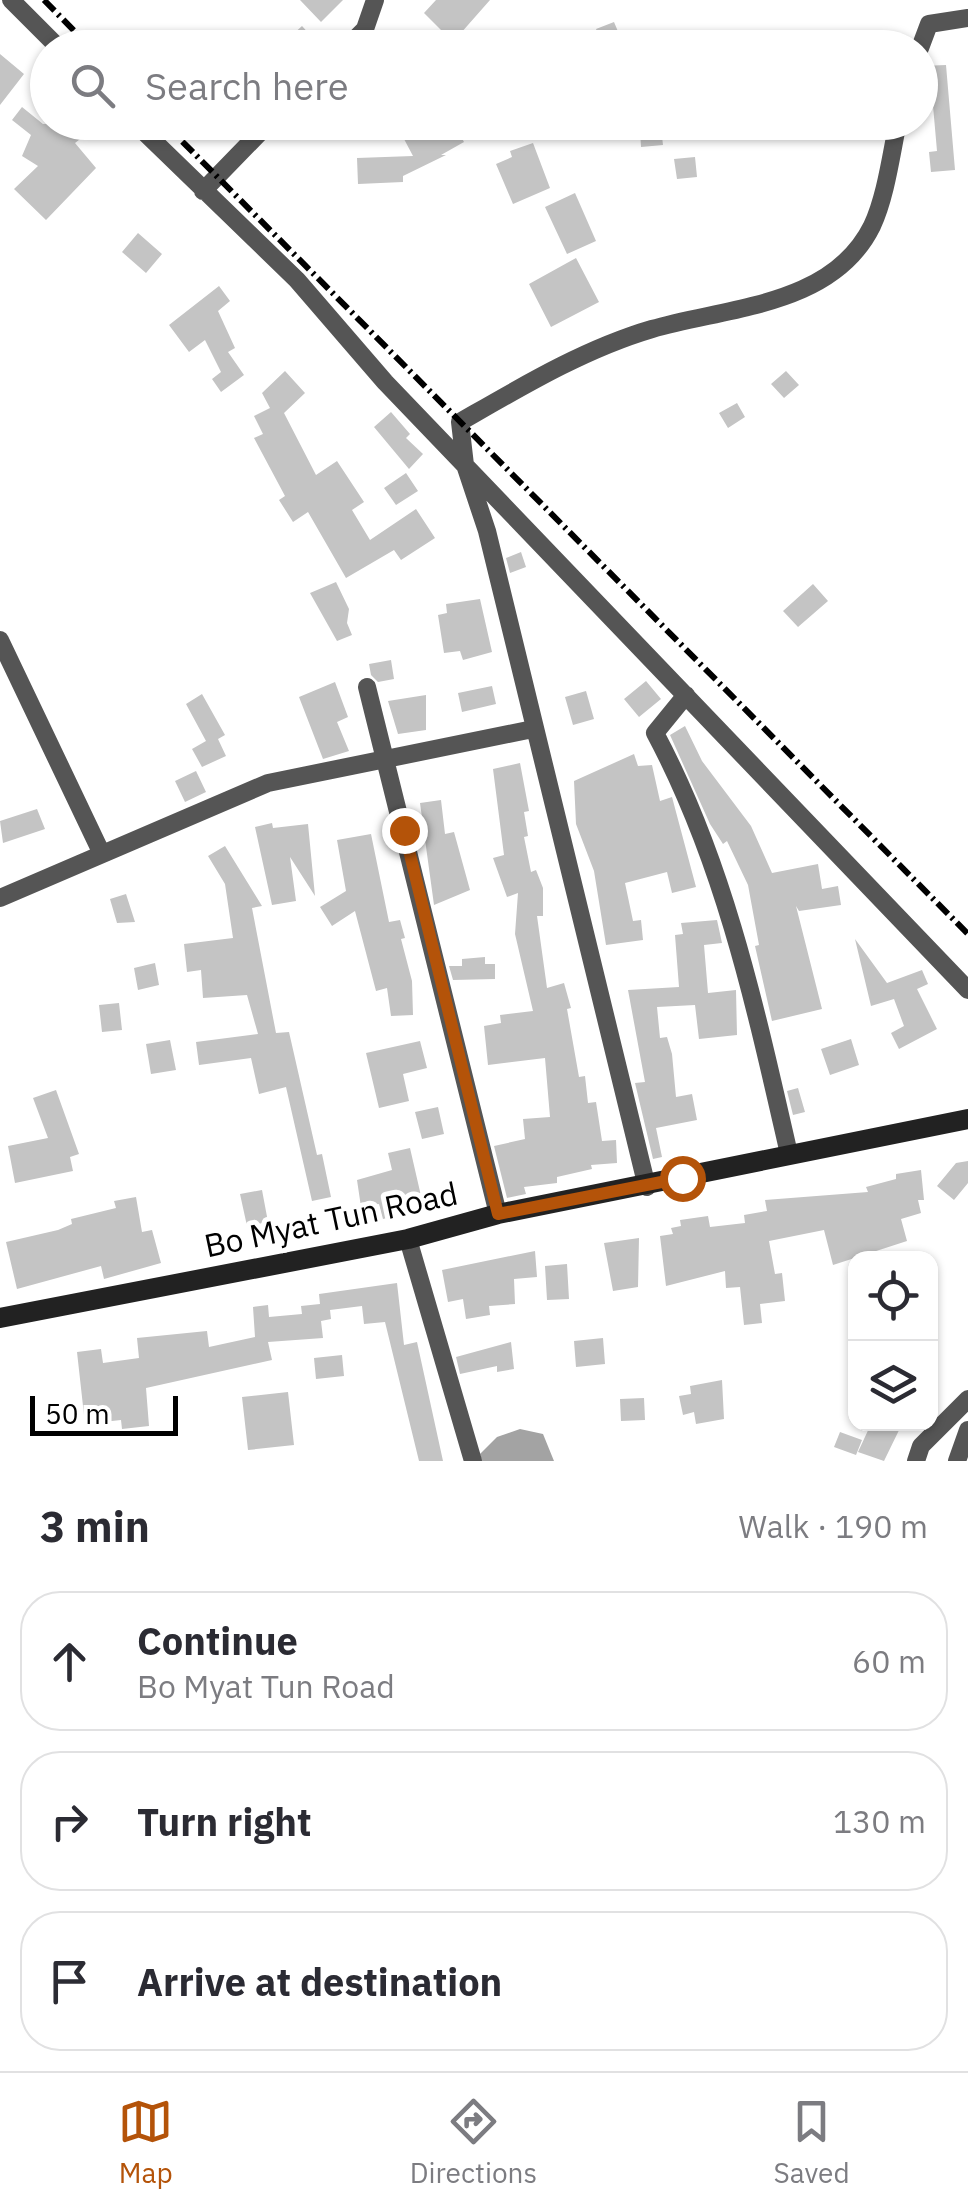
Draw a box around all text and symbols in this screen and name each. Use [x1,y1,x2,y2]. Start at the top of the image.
search box [30,30,938,140]
icon: search [65,58,120,113]
text: Search here [145,61,349,110]
route end [382,808,428,854]
route start [660,1156,706,1202]
street label: Bo Myat Tun Road [200,1172,461,1266]
map controls [848,1251,938,1431]
button: locate [848,1251,938,1341]
button: layers [848,1341,938,1431]
scale bar [30,1391,178,1436]
text: 50 m [45,1395,110,1432]
text: 3 min [40,1499,150,1554]
text: Walk · 190 m [739,1505,928,1547]
text: Continue [137,1616,298,1665]
icon: ahead [42,1634,97,1689]
text: 60 m [852,1640,926,1682]
text: Bo Myat Tun Road [137,1665,395,1707]
icon: right [42,1794,97,1849]
text: Turn right [137,1797,312,1846]
text: 130 m [833,1800,926,1842]
icon: arrive [42,1954,97,2009]
text: Arrive at destination [137,1957,502,2006]
tab: Map [118,2094,173,2191]
tab: Directions [410,2094,537,2191]
tab: Saved [774,2094,850,2191]

